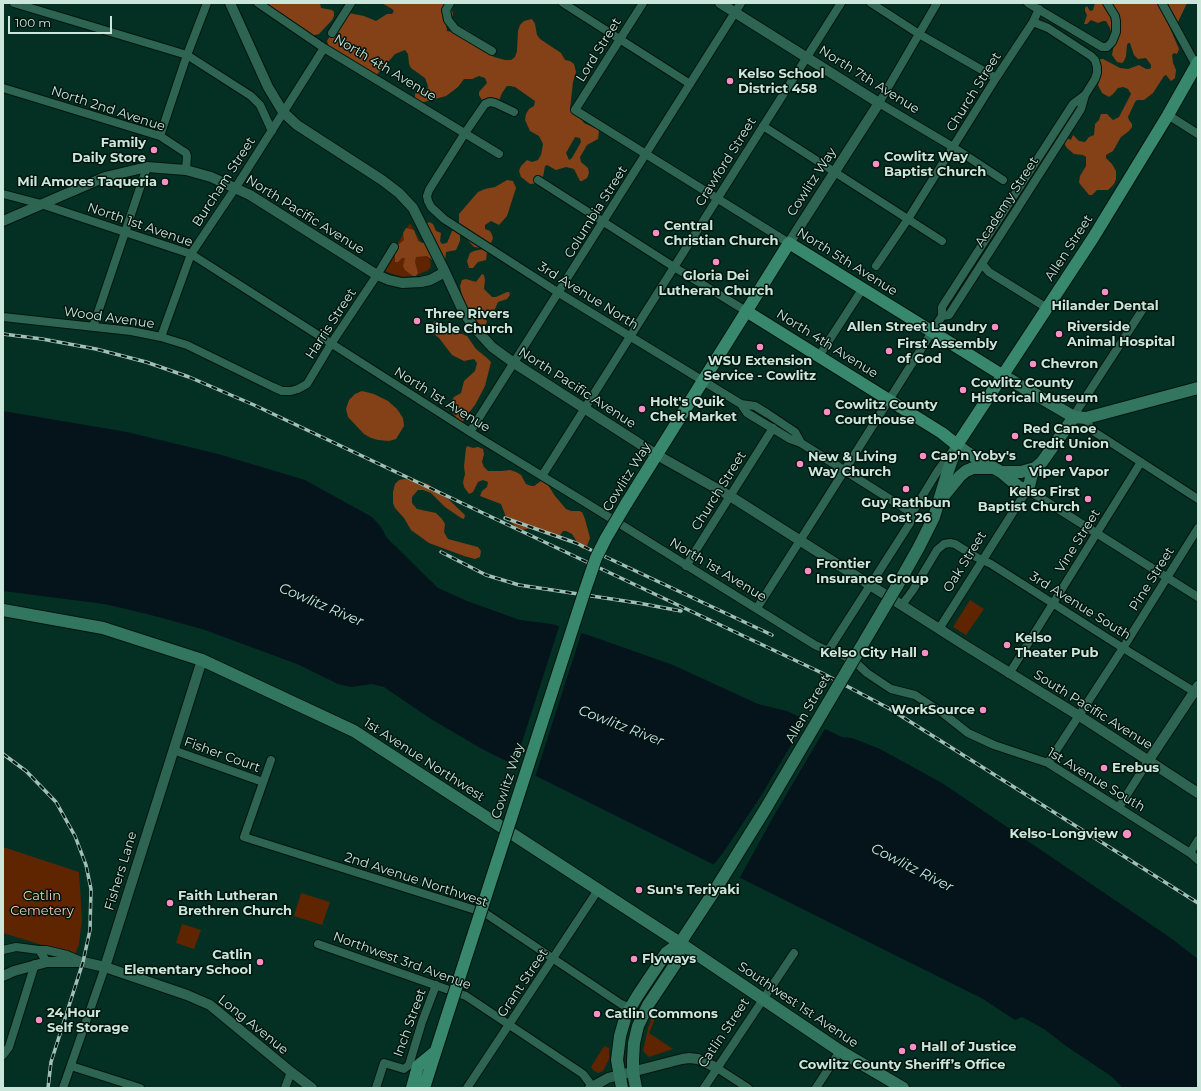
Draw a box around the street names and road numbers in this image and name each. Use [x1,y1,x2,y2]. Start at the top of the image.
street label: Lord Street [573,15,625,85]
street label: North 4th Avenue [331,31,439,105]
street label: North 7th Avenue [816,43,922,117]
street label: Church Street [943,49,1005,135]
street label: North 2nd Avenue [49,83,167,135]
street label: Crawford Street [692,115,760,209]
street label: Burcham Street [189,134,259,230]
street label: Cowlitz Way [784,145,840,219]
street label: Academy Street [972,154,1042,250]
street label: Columbia Street [561,163,631,261]
street label: North Pacific Avenue [243,172,367,258]
street label: North 1st Avenue [85,200,195,250]
street label: Allen Street [1042,212,1096,284]
street label: North 5th Avenue [794,225,900,299]
street label: 3rd Avenue North [535,259,641,333]
street label: Harris Street [302,286,360,362]
street label: Wood Avenue [63,304,155,332]
street label: North 4th Avenue [773,306,881,382]
street label: North Pacific Avenue [515,344,639,432]
street label: North 1st Avenue [391,364,493,436]
street label: Cowlitz Way [600,439,654,515]
street label: Church Street [688,448,750,534]
street label: Vine Street [1052,506,1104,576]
street label: Oak Street [940,529,990,595]
street label: North 1st Avenue [667,535,769,605]
street label: Pine Street [1126,544,1178,614]
street label: 3rd Avenue South [1027,569,1133,643]
street label: South Pacific Avenue [1031,667,1155,753]
street label: Allen Street [782,672,834,746]
street label: 1st Avenue Northwest [361,715,487,805]
street label: Fisher Court [182,734,262,776]
street label: Cowlitz Way [488,741,528,821]
street label: 1st Avenue South [1044,745,1148,815]
street label: Fishers Lane [102,830,140,912]
street label: 2nd Avenue Northwest [342,849,490,911]
street label: Northwest 3rd Avenue [331,929,473,993]
street label: Grant Street [494,946,552,1020]
street label: Southwest 1st Avenue [735,959,861,1051]
street label: Inch Street [390,987,430,1059]
street label: Long Avenue [215,992,291,1058]
street label: Catlin Street [695,995,753,1071]

